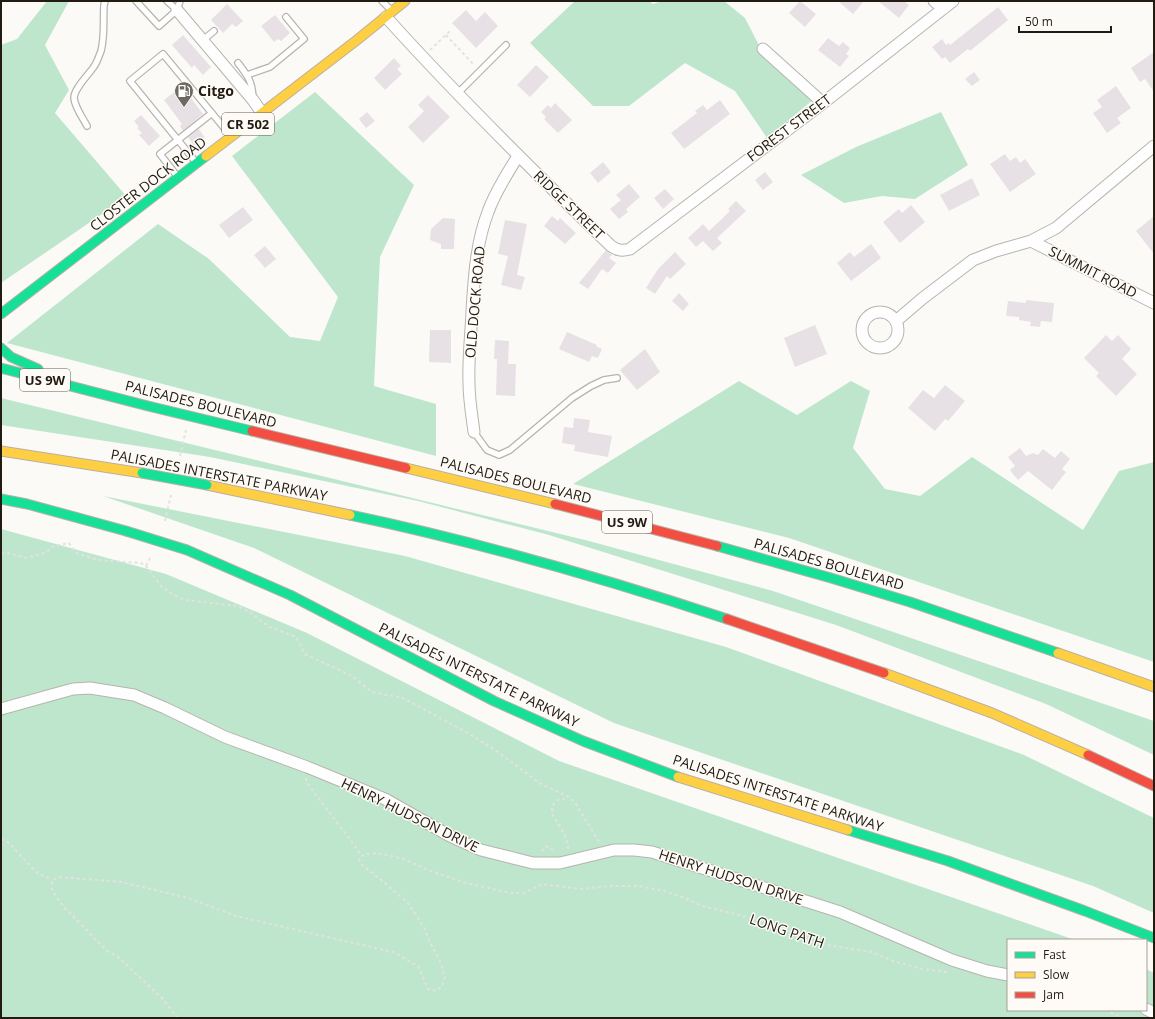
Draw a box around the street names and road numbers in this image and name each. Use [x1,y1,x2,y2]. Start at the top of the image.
street label: FOREST STREET [743,89,835,166]
road number: CR 502 [222,113,274,135]
street label: CLOSTER DOCK ROAD [85,132,210,235]
street label: RIDGE STREET [530,166,609,243]
street label: SUMMIT ROAD [1046,241,1141,302]
street label: OLD DOCK ROAD [460,245,489,359]
road number: US 9W [20,369,70,391]
street label: PALISADES BOULEVARD [123,375,279,432]
street label: PALISADES INTERSTATE PARKWAY [109,444,329,505]
street label: PALISADES BOULEVARD [438,451,594,508]
road number: US 9W [602,511,652,533]
street label: PALISADES BOULEVARD [752,533,906,594]
street label: PALISADES INTERSTATE PARKWAY [376,618,583,731]
street label: PALISADES INTERSTATE PARKWAY [670,749,886,836]
street label: HENRY HUDSON DRIVE [338,773,482,856]
street label: HENRY HUDSON DRIVE [656,844,806,909]
street label: LONG PATH [747,909,827,952]

